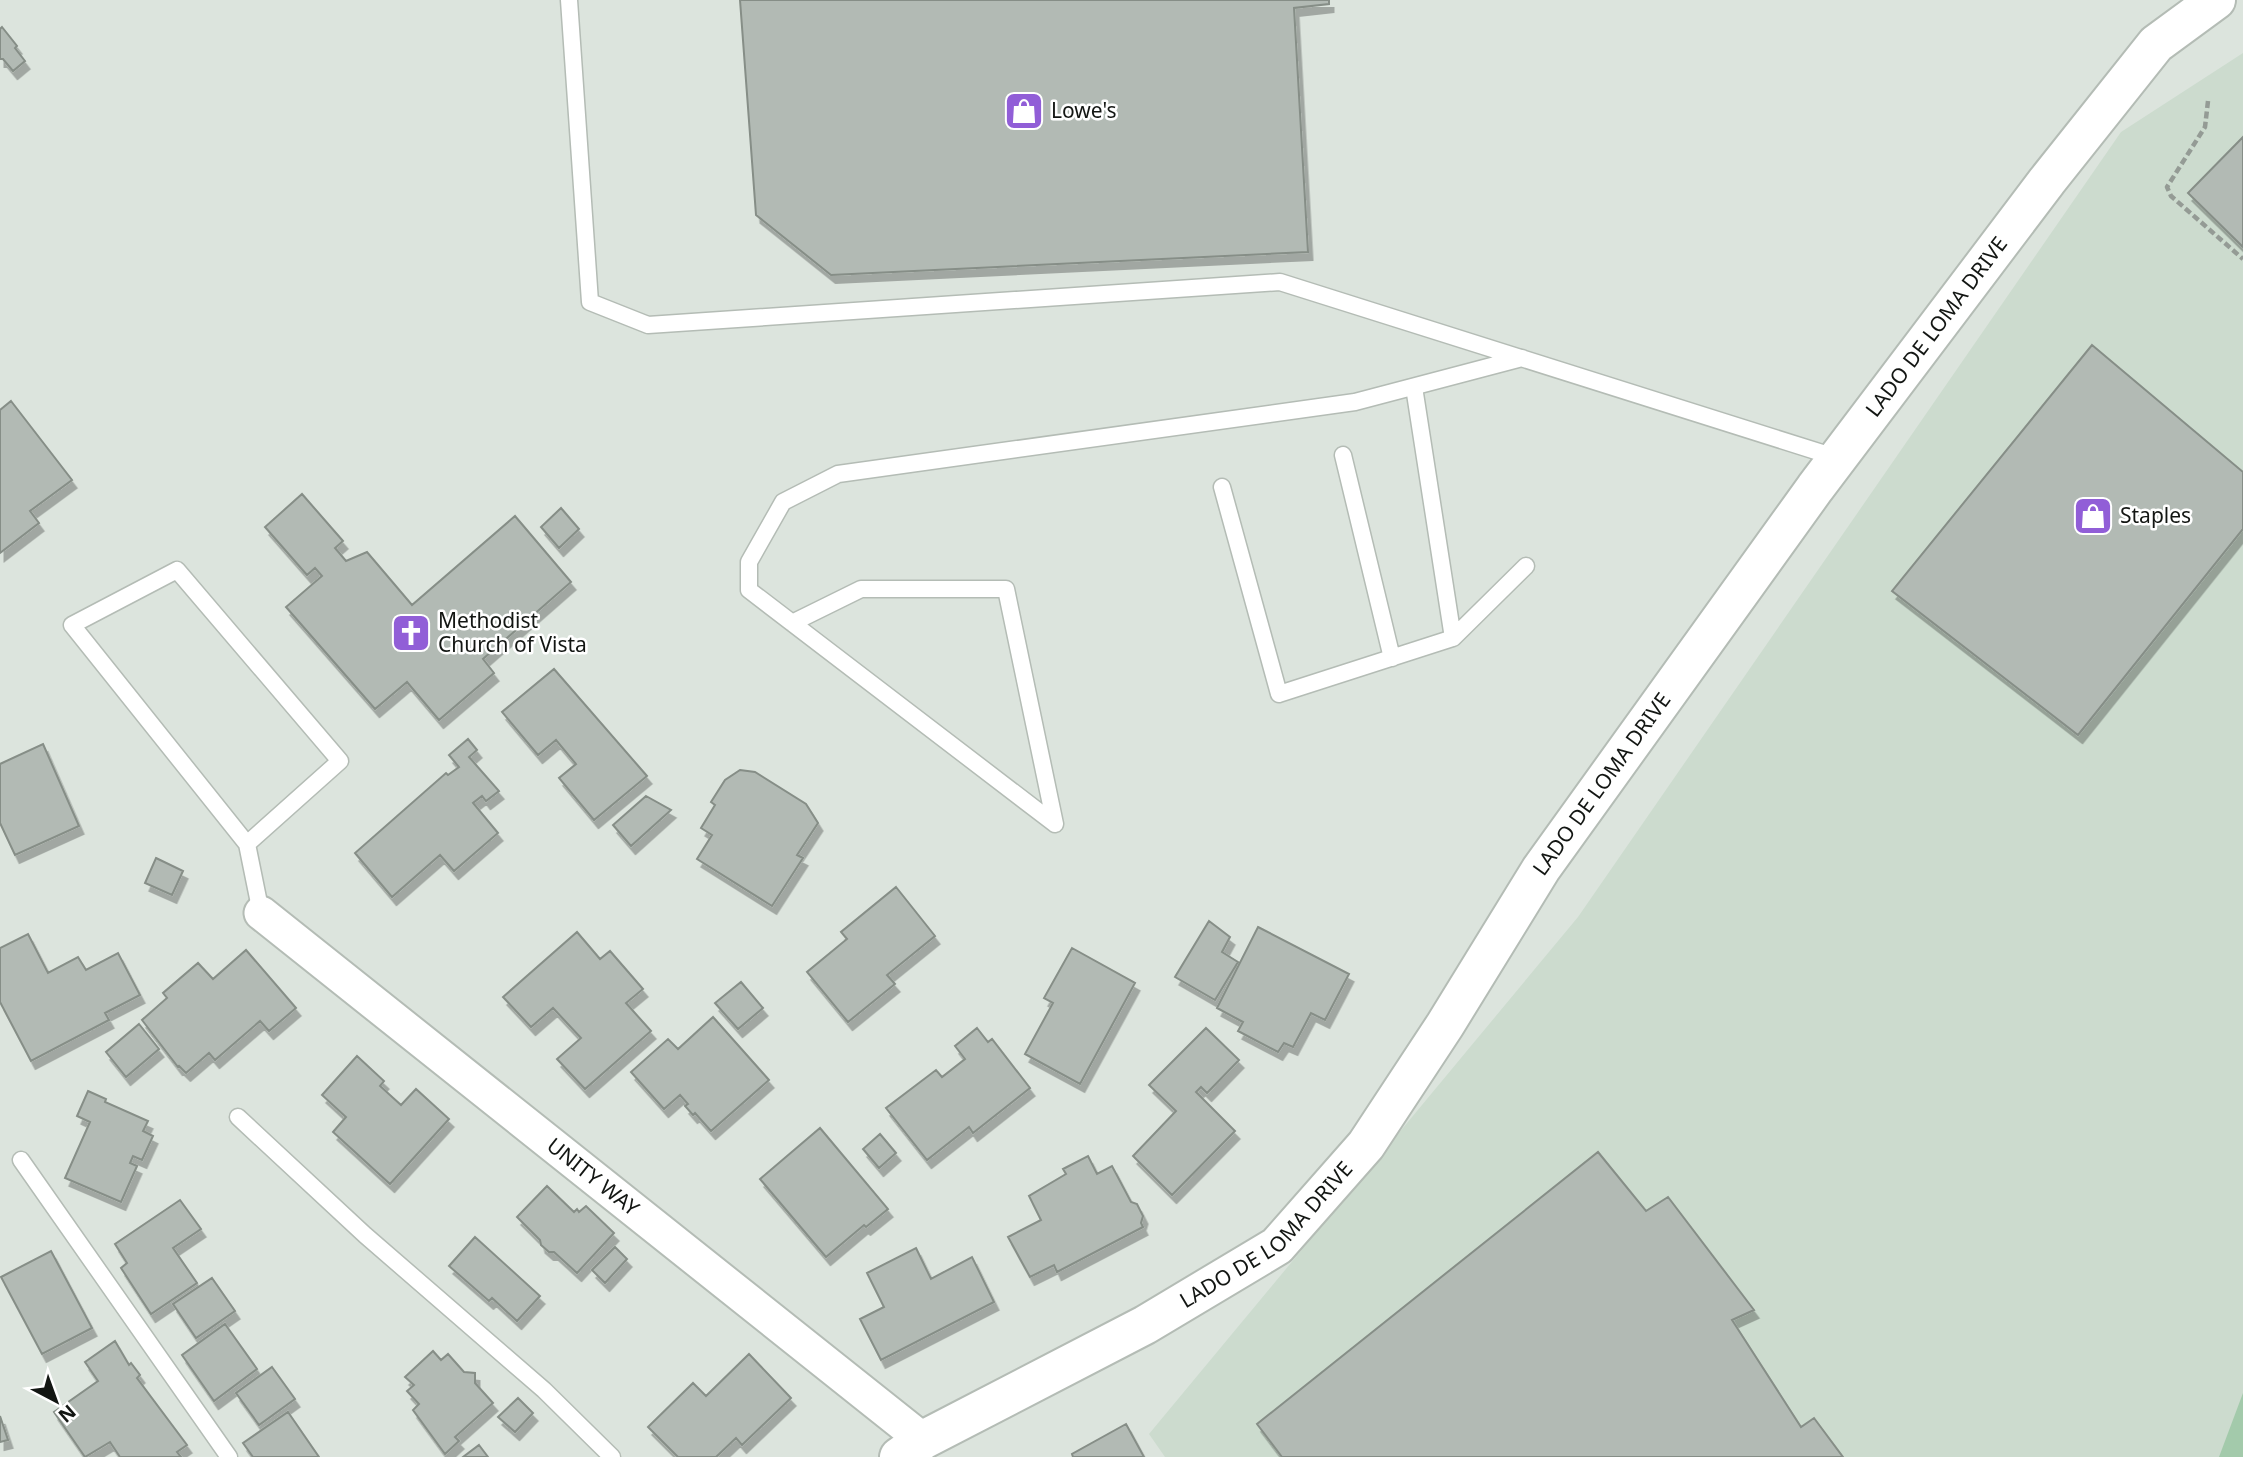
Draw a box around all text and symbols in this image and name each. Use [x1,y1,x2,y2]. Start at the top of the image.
shop icon: Lowe's [1003,90,1045,132]
place label: Lowe's [1051,96,1117,124]
street label: LADO DE LOMA DRIVE [1859,230,2013,422]
shop icon: Staples [2072,495,2114,537]
place label: Staples [2120,501,2191,529]
place label: Methodist Church of Vista [438,606,587,658]
church icon: Methodist Church of Vista [390,612,432,654]
street label: LADO DE LOMA DRIVE [1526,687,1676,881]
street label: UNITY WAY [541,1131,645,1222]
street label: LADO DE LOMA DRIVE [1174,1155,1358,1314]
north arrow [21,1366,91,1436]
text: N [53,1399,82,1429]

